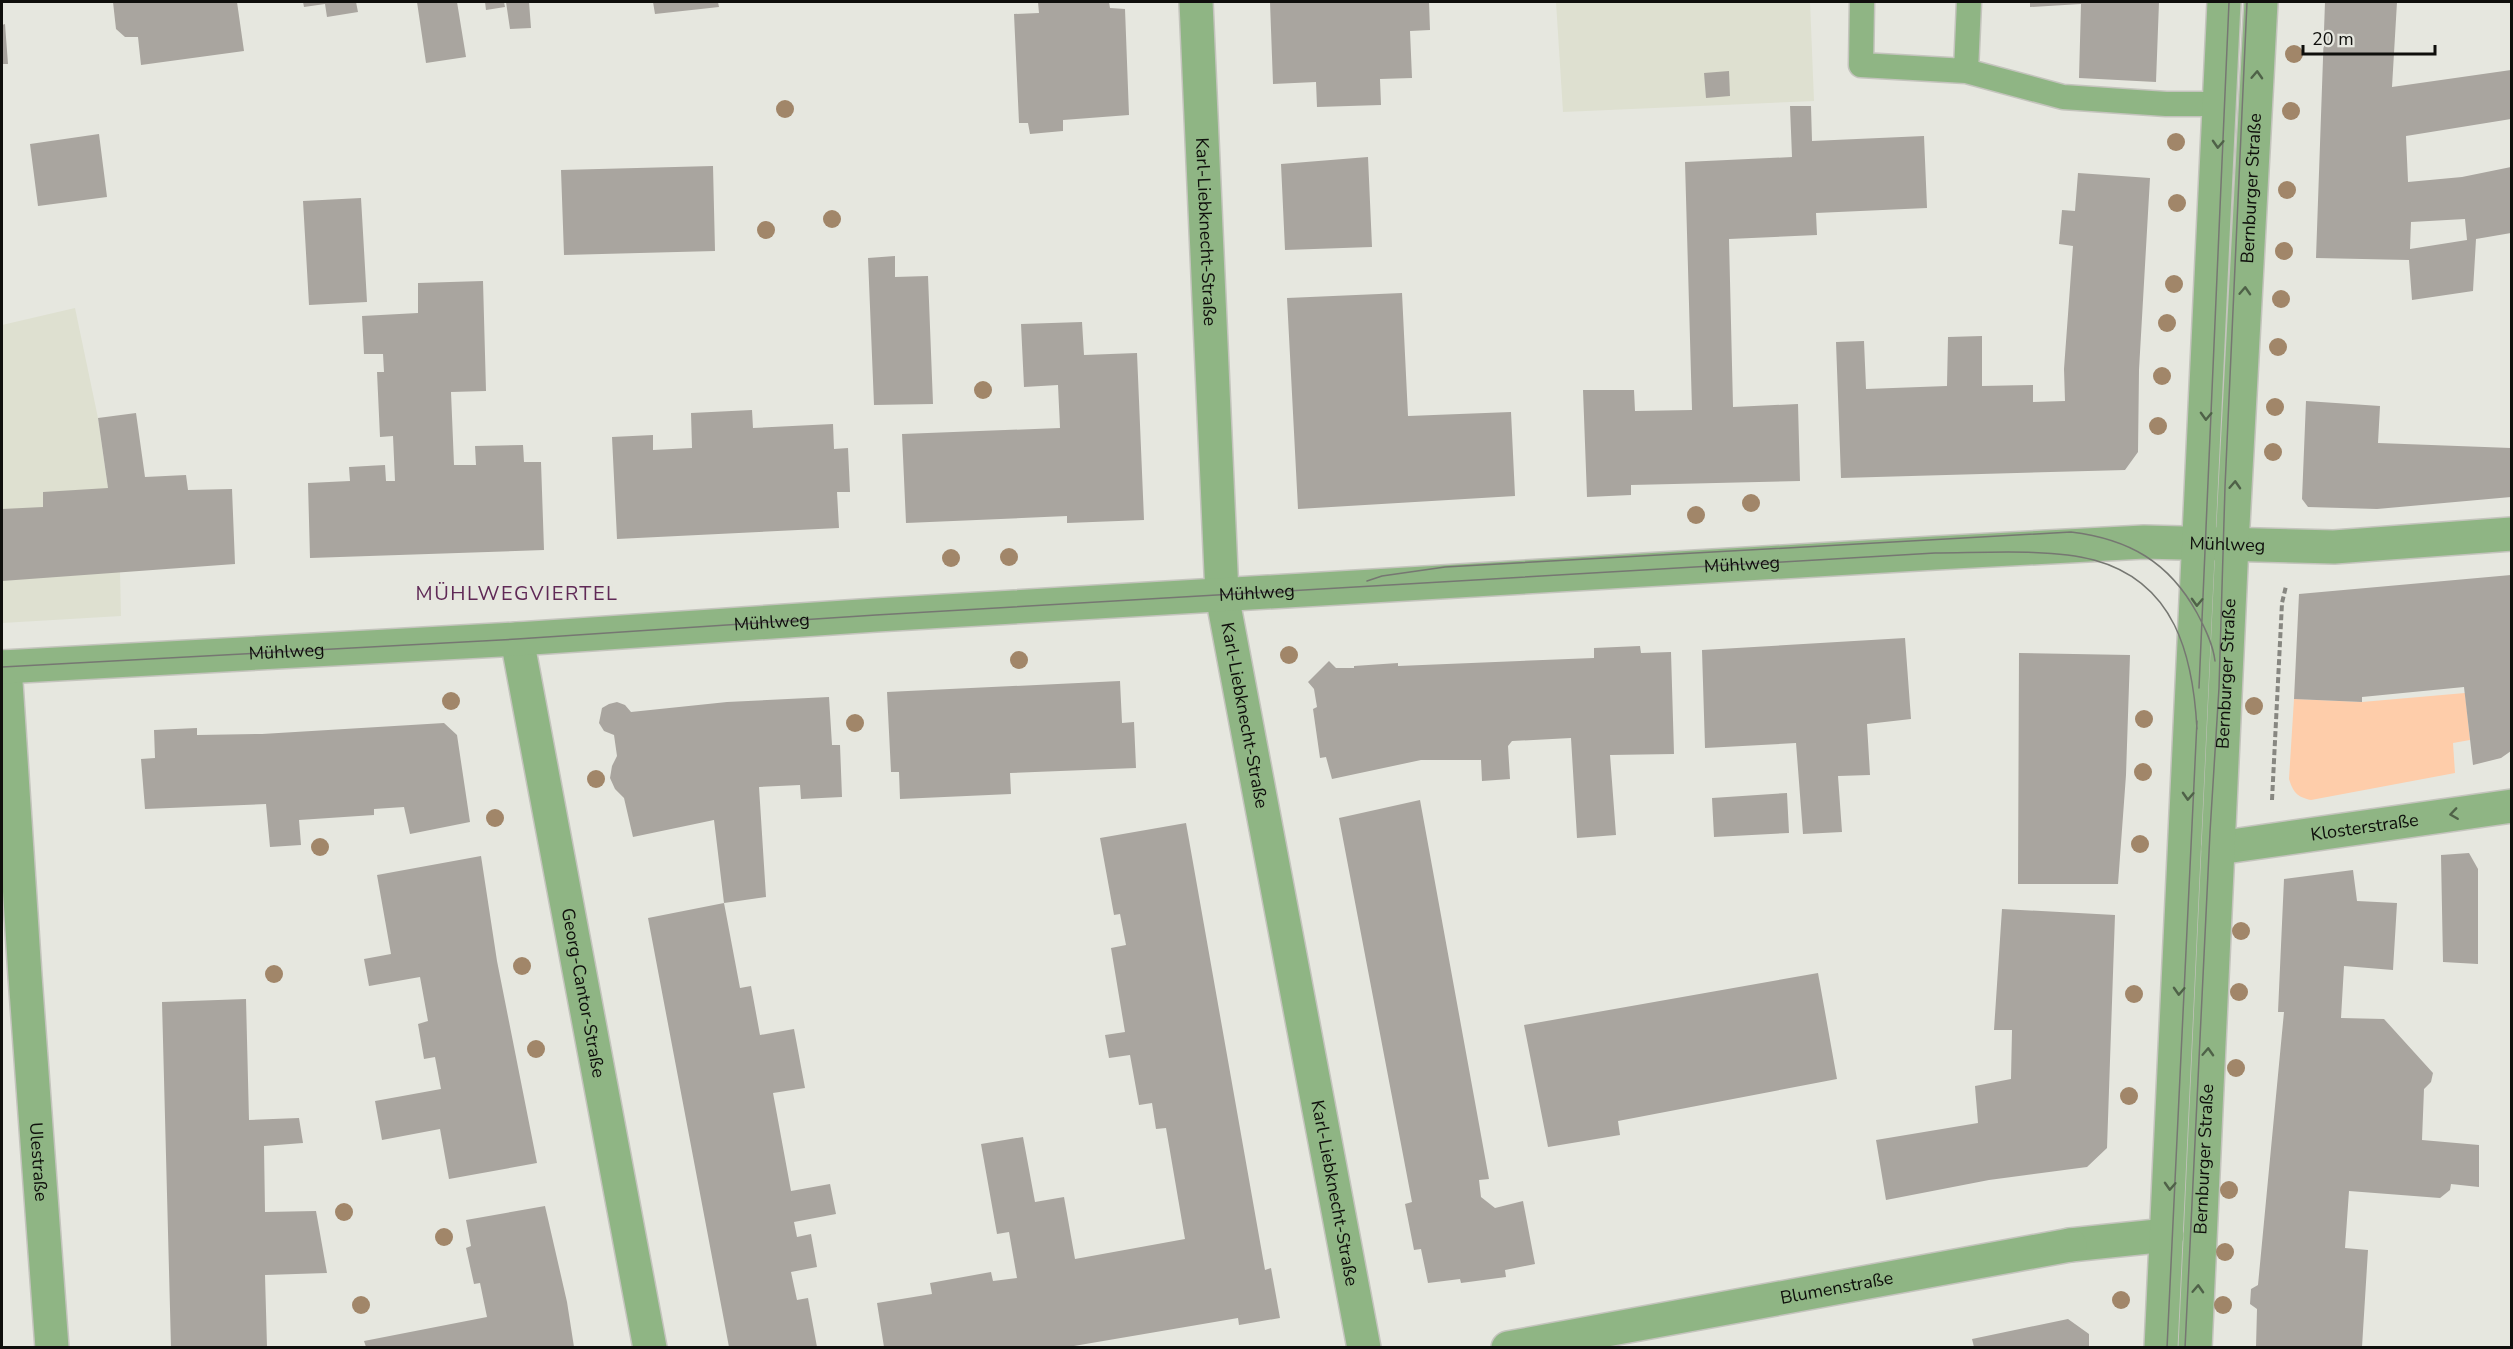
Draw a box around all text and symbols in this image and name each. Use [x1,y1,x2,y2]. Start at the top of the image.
scale bar [2303,18,2435,56]
text: 20 m [2312,27,2354,51]
one-way arrow [2250,70,2263,80]
street label: Bernburger Straße [2235,113,2267,264]
street label: Karl-Liebknecht-Straße [1190,137,1222,327]
one-way arrow [2211,139,2224,148]
one-way arrow [2239,286,2252,295]
one-way arrow [2199,411,2212,420]
one-way arrow [2228,481,2241,490]
street label: Mühlweg [2189,531,2266,557]
street label: Mühlweg [1703,550,1781,579]
street label: Mühlweg [1218,579,1295,607]
district label: MÜHLWEGVIERTEL [416,580,618,607]
one-way arrow [2191,597,2203,606]
street label: Bernburger Straße [2211,598,2241,749]
street label: Mühlweg [733,607,810,636]
street label: Karl-Liebknecht-Straße [1215,620,1274,810]
street label: Mühlweg [248,637,325,666]
one-way arrow [2182,792,2195,801]
street label: Klosterstraße [2309,808,2420,847]
one-way arrow [2449,808,2458,820]
street label: Georg-Cantor-Straße [556,906,611,1080]
one-way arrow [2172,987,2185,996]
one-way arrow [2202,1048,2215,1057]
street label: Bernburger Straße [2188,1083,2219,1235]
street label: Karl-Liebknecht-Straße [1305,1098,1364,1288]
street label: Ulestraße [24,1121,53,1202]
one-way arrow [2163,1181,2176,1190]
street label: Blumenstraße [1778,1266,1895,1310]
one-way arrow [2192,1285,2204,1294]

